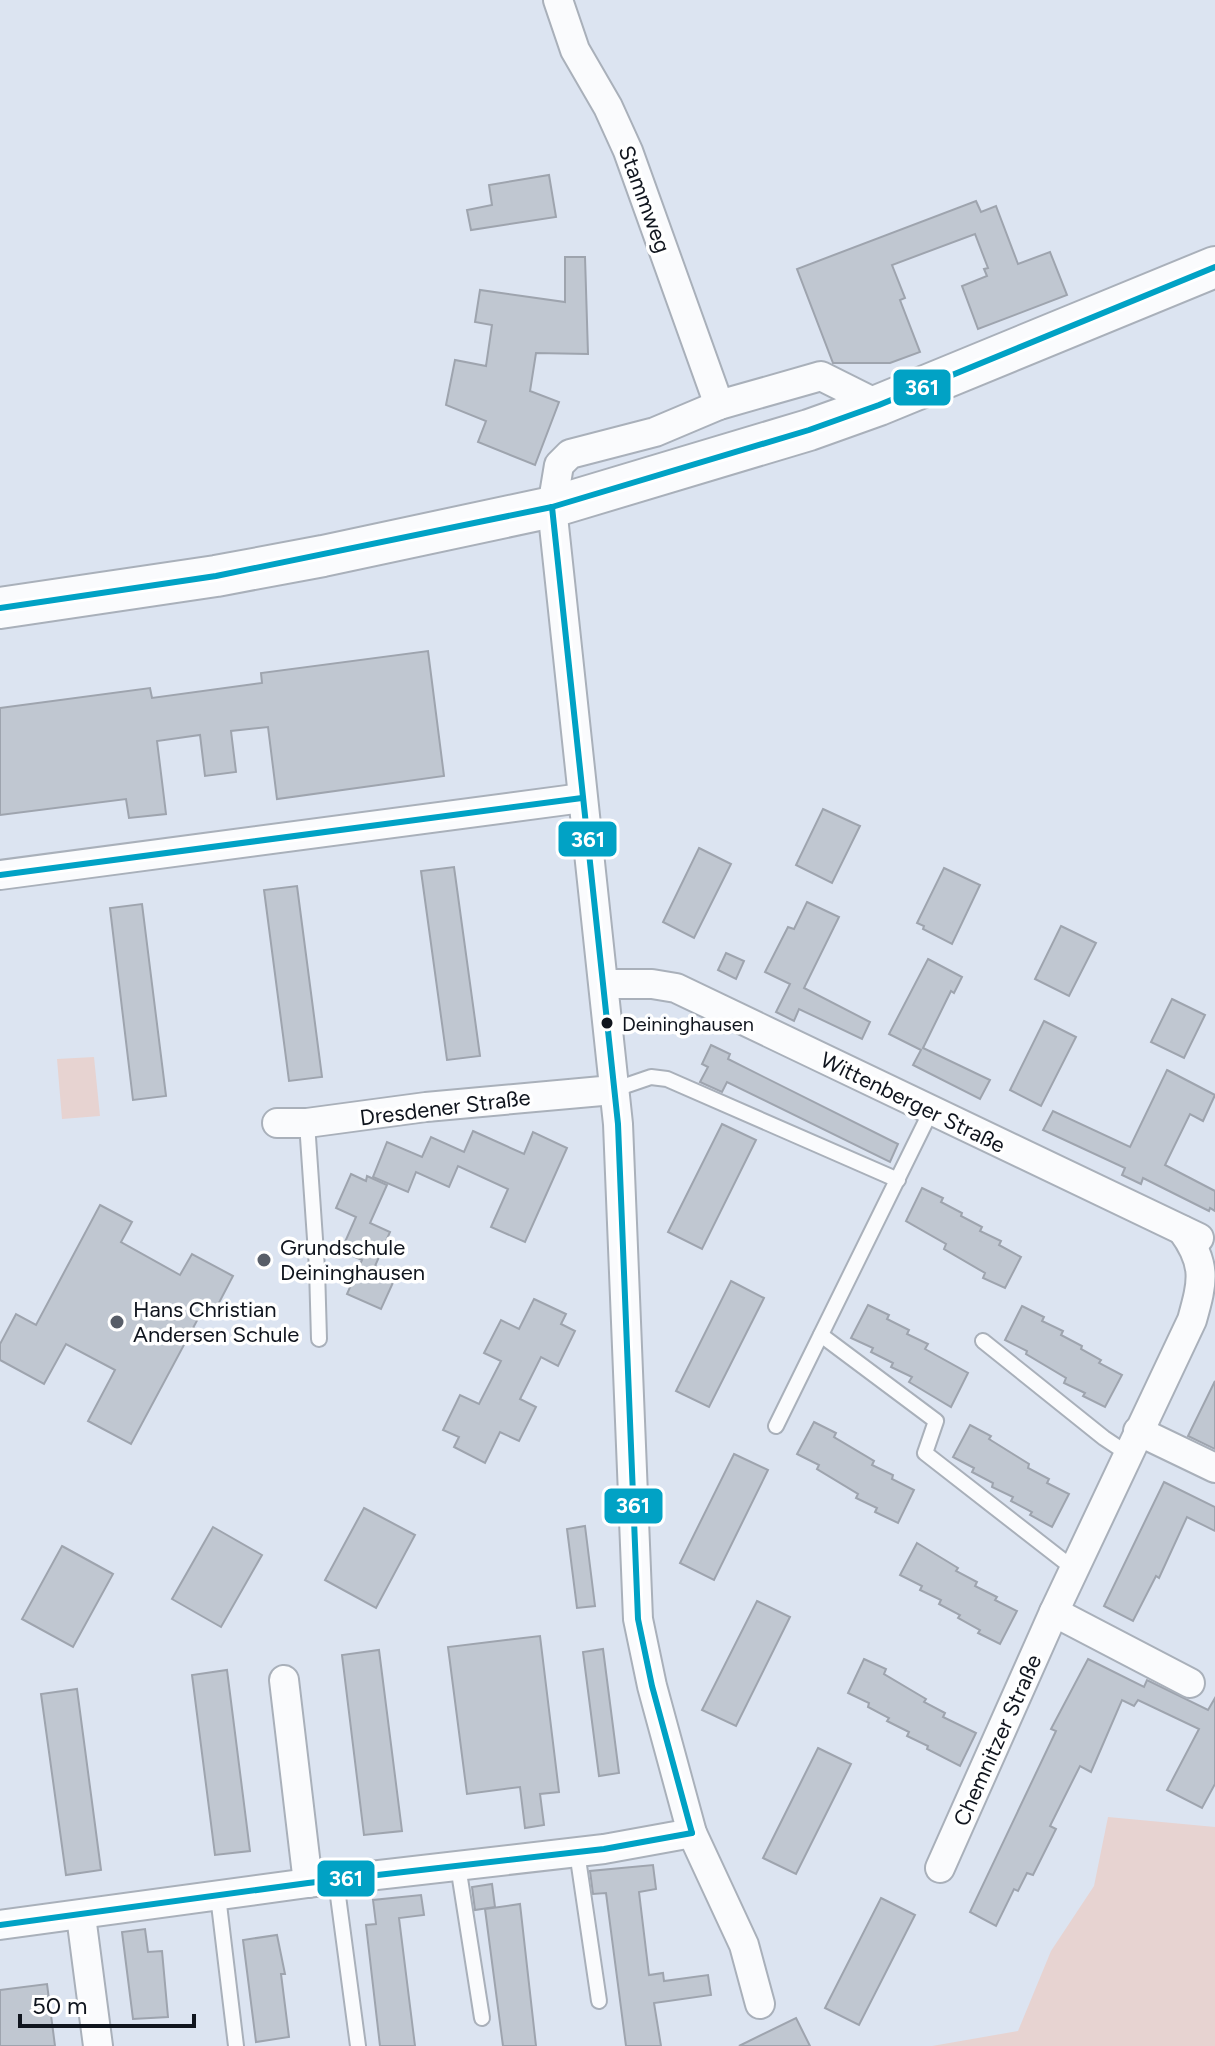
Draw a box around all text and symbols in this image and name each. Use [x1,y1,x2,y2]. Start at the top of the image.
street label: Stammweg [613,142,676,256]
line badge: 361 [892,368,952,407]
text: 361 [905,374,939,401]
line badge: 361 [557,820,618,858]
text: 361 [571,826,605,853]
place label: Deininghausen [622,1012,754,1036]
marker: Deininghausen [599,1015,615,1031]
street label: Wittenberger Straße [816,1046,1010,1159]
street label: Dresdener Straße [358,1084,532,1131]
place label: Grundschule Deininghausen [280,1234,425,1286]
marker: Grundschule Deininghausen [255,1251,273,1269]
place label: Hans Christian Andersen Schule [133,1296,299,1348]
marker: Hans Christian Andersen Schule [108,1313,126,1331]
line badge: 361 [603,1487,664,1525]
text: 361 [616,1492,650,1519]
street label: Chemnitzer Straße [947,1650,1047,1830]
line badge: 361 [316,1859,376,1898]
text: 361 [329,1865,363,1892]
scale bar [20,1978,194,2028]
text: 50 m [32,1991,88,2020]

